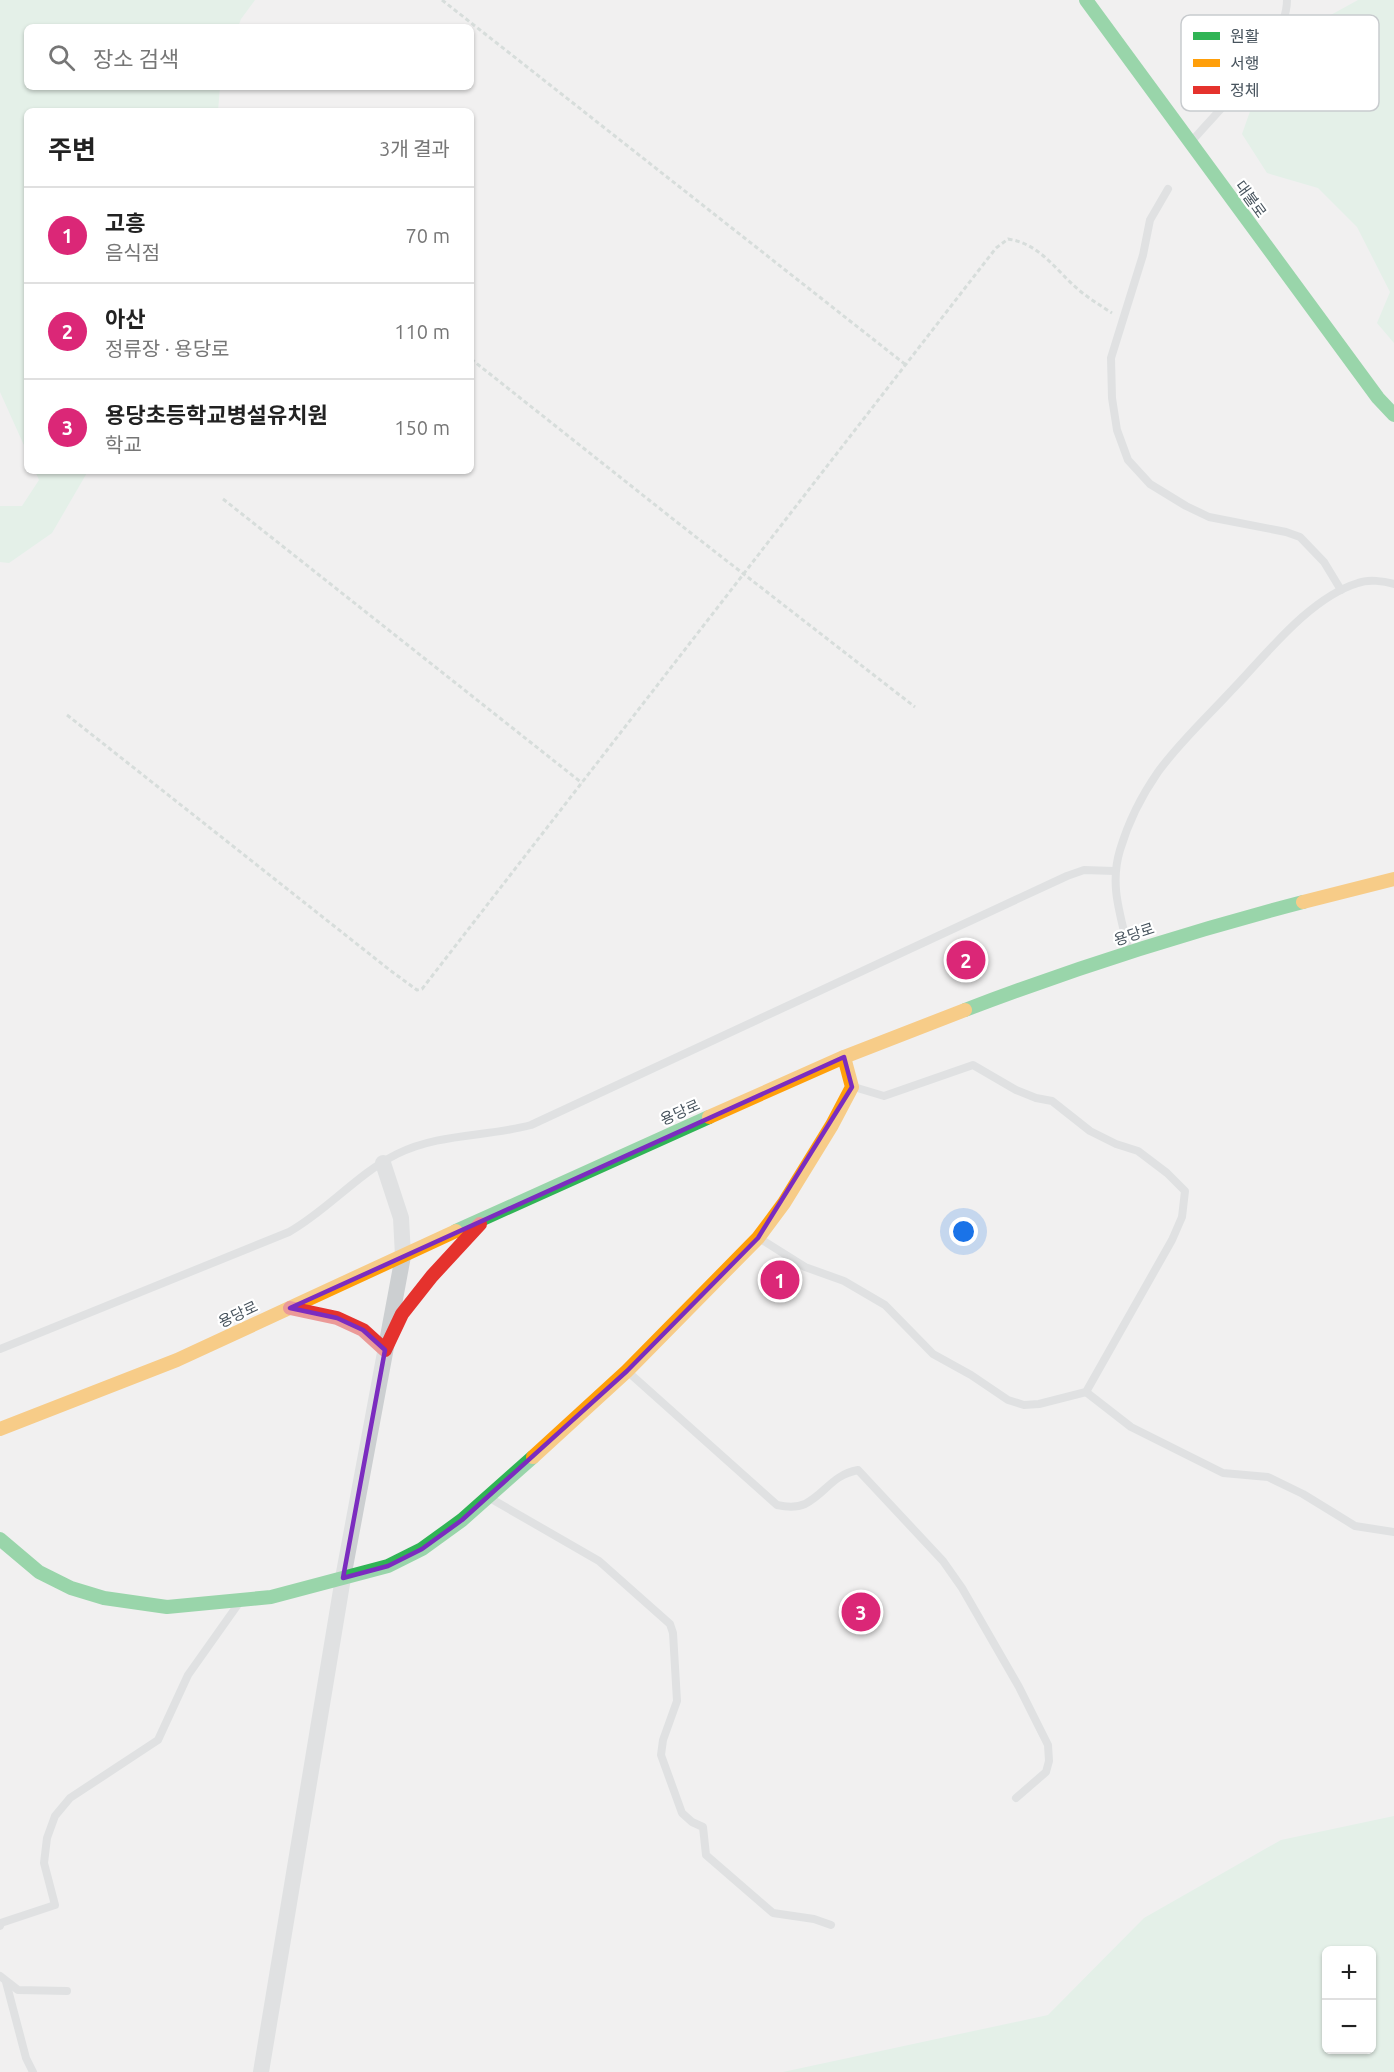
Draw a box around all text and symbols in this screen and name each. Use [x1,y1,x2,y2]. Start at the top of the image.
legend [1181,15,1379,111]
search box [24,24,474,90]
text: 원활 [1230,27,1260,45]
icon: search [45,41,78,74]
text: 장소 검색 [93,46,179,71]
text: 서행 [1230,54,1259,72]
text: 정체 [1230,81,1259,99]
text: 주변 [48,135,96,164]
text: 3개 결과 [379,137,450,160]
street label: 대불로 [1232,177,1270,221]
text: 고흥 [105,210,145,235]
text: 1 [62,224,73,247]
text: 70 m [406,224,450,247]
text: 음식점 [105,241,160,264]
text: 아산 [105,306,145,331]
text: 2 [62,320,73,343]
text: 110 m [394,320,450,343]
text: 정류장 · 용당로 [105,337,229,360]
text: 용당초등학교병설유치원 [105,402,328,427]
text: 3 [62,416,73,439]
text: 150 m [394,416,450,439]
text: 학교 [105,433,142,456]
street label: 용당로 [1112,920,1156,948]
pin: 2 [946,938,986,982]
street label: 용당로 [658,1096,702,1128]
your location [949,1217,978,1246]
pin: 1 [760,1258,800,1302]
street label: 용당로 [216,1298,260,1330]
pin: 3 [842,1590,880,1634]
map controls [1322,1946,1376,2054]
button: + [1322,1946,1376,2000]
button: − [1322,2000,1376,2054]

